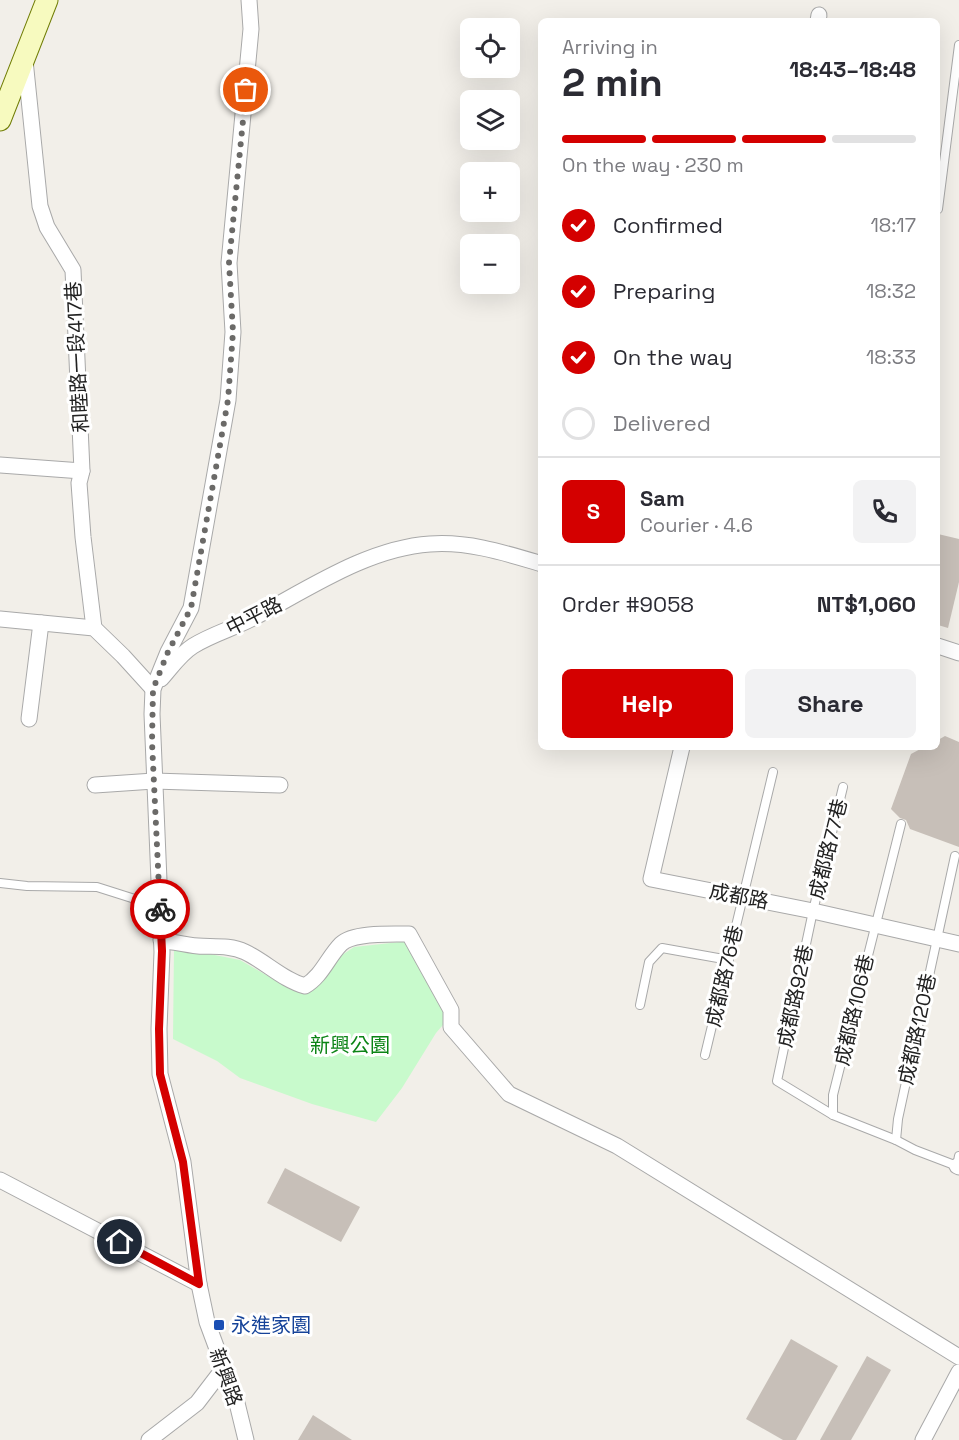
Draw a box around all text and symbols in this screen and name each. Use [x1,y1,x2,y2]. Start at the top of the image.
map controls [460,18,520,294]
button: locate [460,18,520,78]
text: Arriving in [562,34,658,60]
text: 18:43–18:48 [789,55,916,83]
text: 2 min [562,58,663,107]
pin [220,64,271,115]
icon: bag [229,73,262,106]
button: layers [460,90,520,150]
text: On the way · 230 m [562,152,744,178]
button: + [460,162,520,222]
icon: check [562,209,595,242]
text: Confirmed [613,211,723,239]
text: 18:17 [870,212,916,238]
button: − [460,234,520,294]
icon: check [562,275,595,308]
text: Preparing [613,277,715,305]
text: 18:32 [866,278,916,304]
street label: 和睦路一段417巷 [60,281,94,433]
icon: check [562,341,595,374]
text: On the way [613,343,732,371]
text: 18:33 [866,344,916,370]
text: Delivered [613,409,711,437]
button: phone [853,480,916,543]
text: Sam [640,484,685,512]
text: S [587,497,600,525]
text: Courier · 4.6 [640,512,753,538]
text: Order #9058 [562,590,694,618]
text: NT$1,060 [817,590,916,618]
street label: 中平路 [221,591,287,641]
button: Help [562,669,733,738]
button: Share [745,669,916,738]
street label: 成都路77巷 [803,796,853,902]
street label: 成都路 [707,878,771,914]
courier [130,879,190,939]
icon: bike [144,893,177,926]
street label: 成都路76巷 [700,923,748,1029]
street label: 成都路92巷 [771,942,819,1050]
street label: 成都路106巷 [829,952,879,1068]
street label: 成都路120巷 [893,971,941,1087]
park label: 新興公園 [310,1032,390,1058]
pin [94,1216,145,1267]
icon: home [103,1225,136,1258]
place label: 永進家園 [231,1312,311,1338]
marker: 永進家園 [212,1318,226,1332]
street label: 新興路 [204,1344,248,1410]

